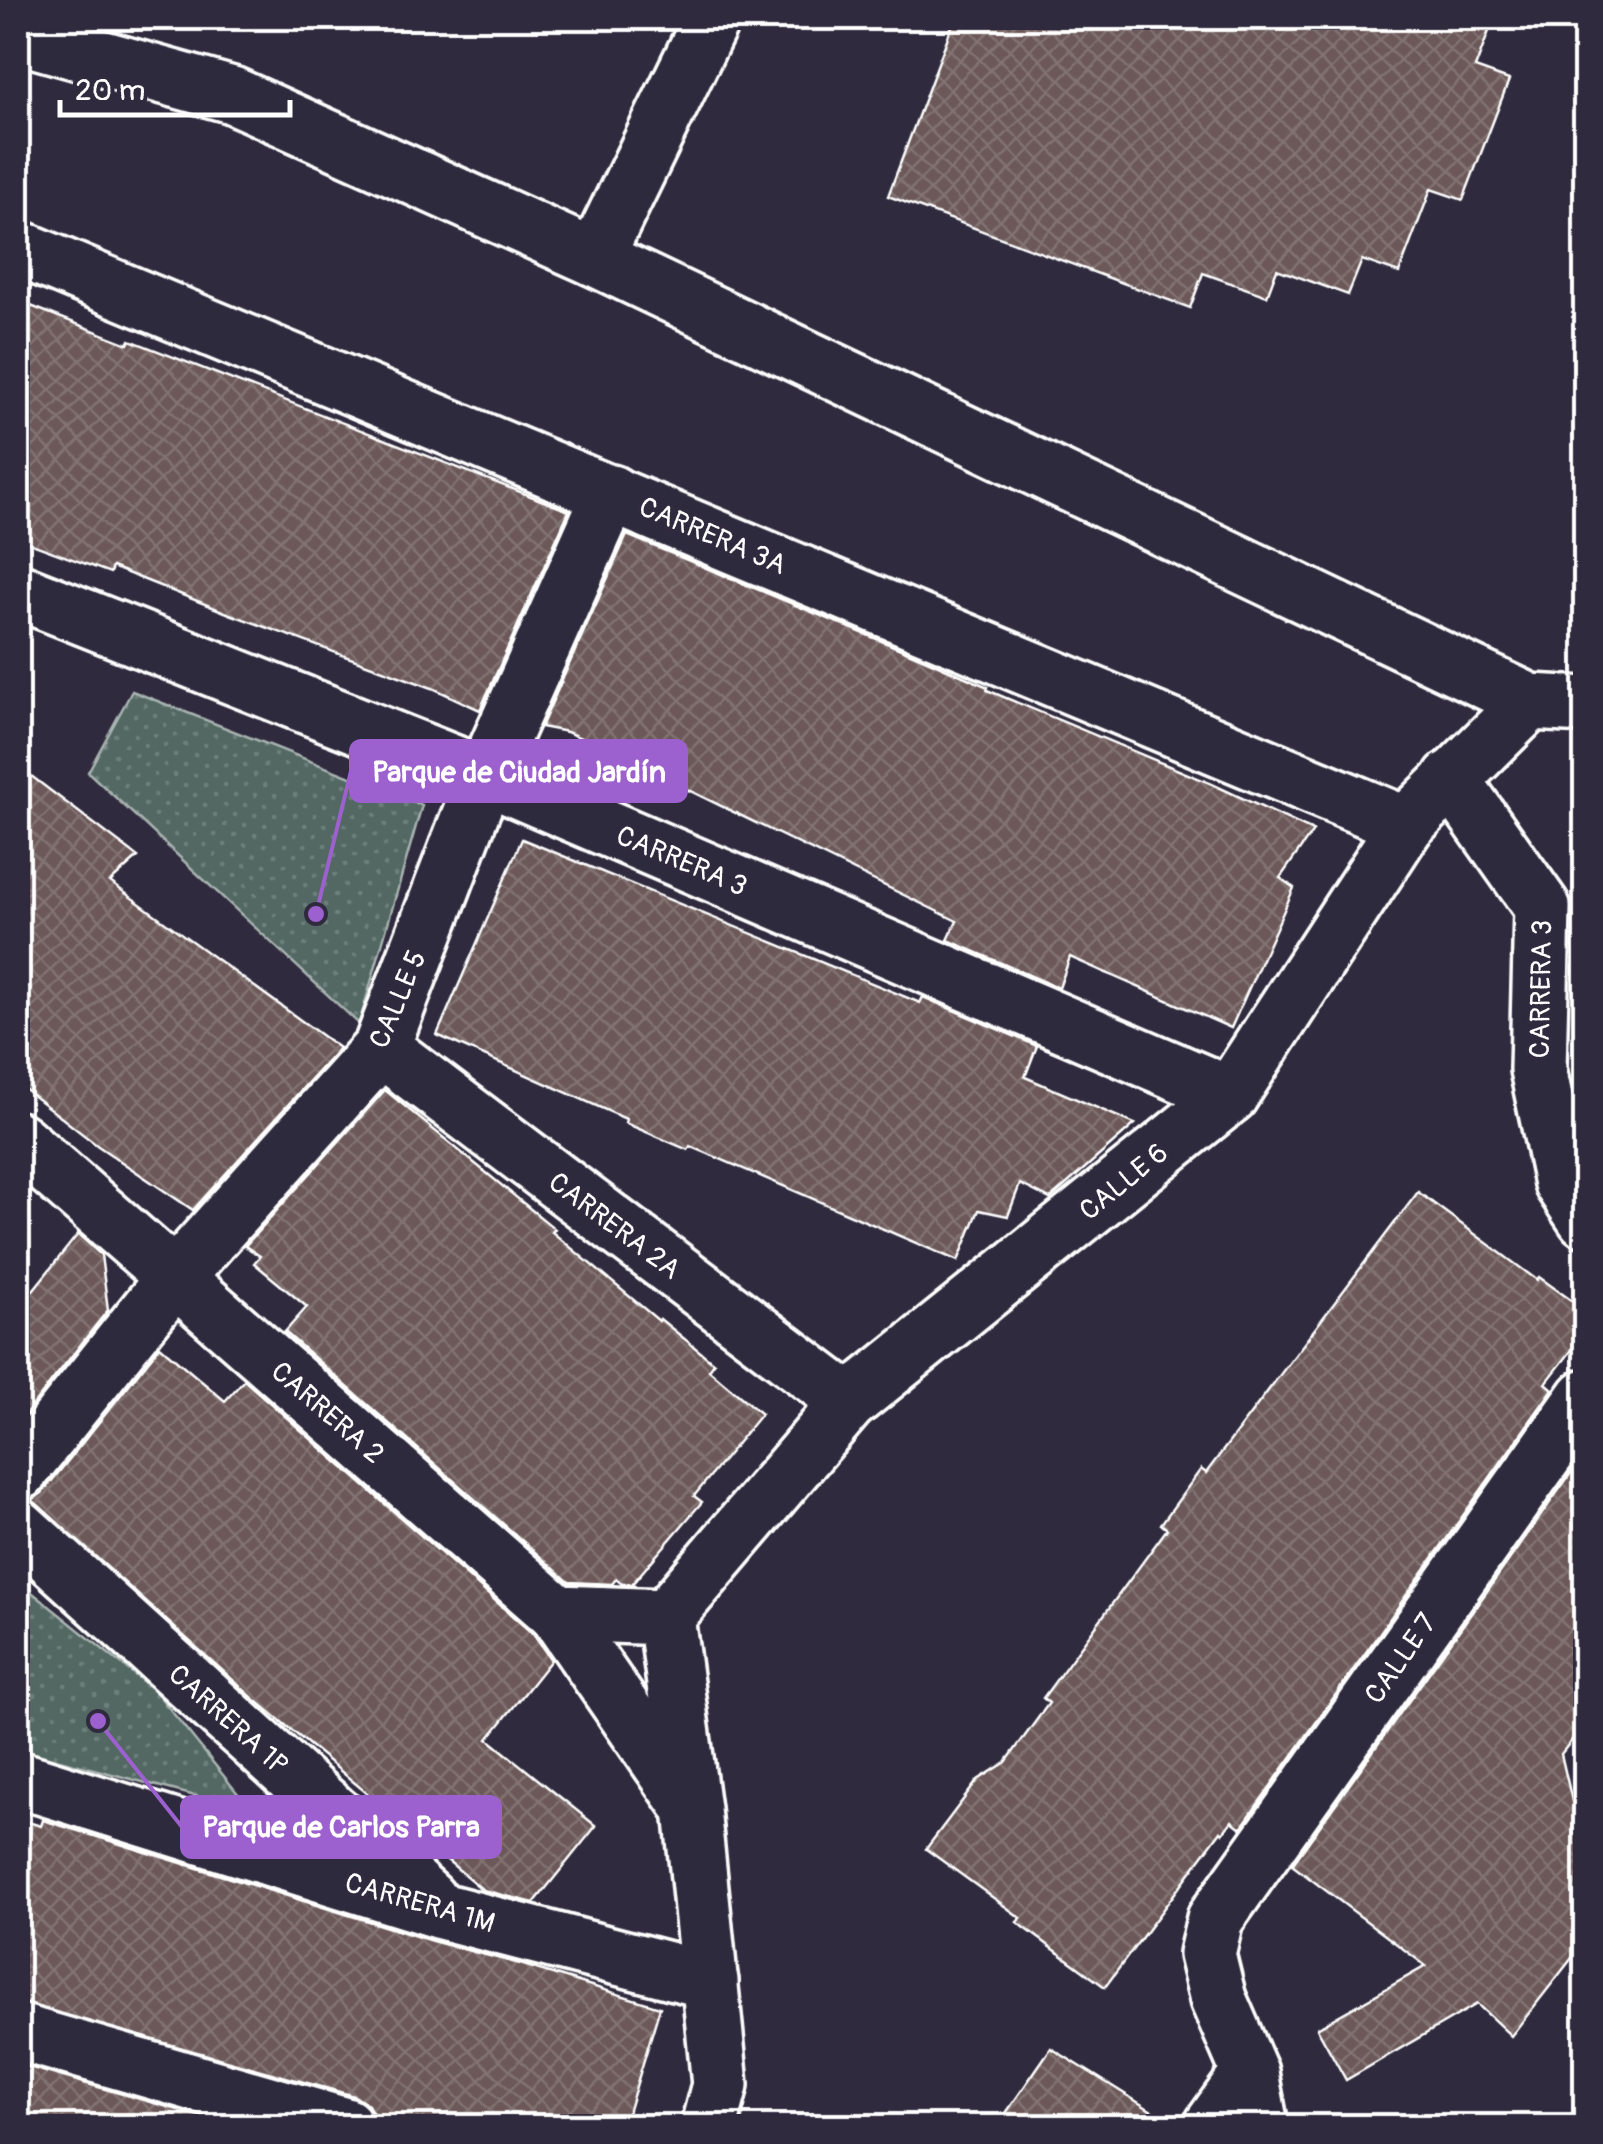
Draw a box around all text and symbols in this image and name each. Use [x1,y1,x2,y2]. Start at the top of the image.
scale bar [60,55,290,117]
text: 20 m [75,72,145,109]
street label: CARRERA 3A [633,490,791,583]
callout: Parque de Ciudad Jardín [351,741,686,801]
text: Parque de Ciudad Jardín [372,754,666,791]
street label: CARRERA 3 [611,818,752,905]
street label: CARRERA 3 [1523,919,1560,1059]
street label: CALLE 5 [362,945,435,1054]
street label: CALLE 6 [1073,1136,1175,1228]
street label: CARRERA 2A [541,1165,687,1287]
street label: CARRERA 2 [263,1354,391,1472]
street label: CALLE 7 [1358,1607,1445,1711]
street label: CARRERA 1P [161,1657,295,1783]
callout: Parque de Carlos Parra [182,1797,500,1857]
text: Parque de Carlos Parra [202,1809,480,1846]
street label: CARRERA 1M [341,1865,498,1941]

